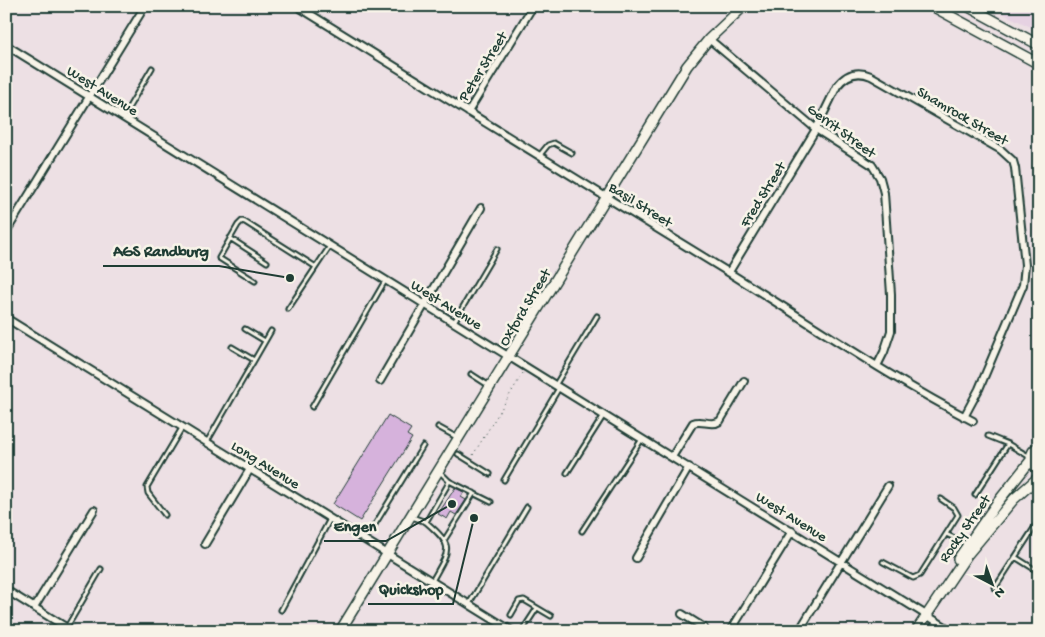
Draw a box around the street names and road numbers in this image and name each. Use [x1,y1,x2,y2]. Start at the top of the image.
street label: Peter Street [455,27,513,106]
street label: West Avenue [63,63,141,121]
street label: Shamrock Street [913,83,1012,151]
street label: Gerrit Street [803,101,880,164]
street label: Fred Street [736,158,792,232]
street label: Basil Street [604,179,677,233]
street label: Oxford Street [496,265,557,350]
street label: West Avenue [407,277,485,335]
street label: Long Avenue [227,438,303,494]
street label: West Avenue [752,489,830,547]
street label: Rocky Street [936,490,997,566]

